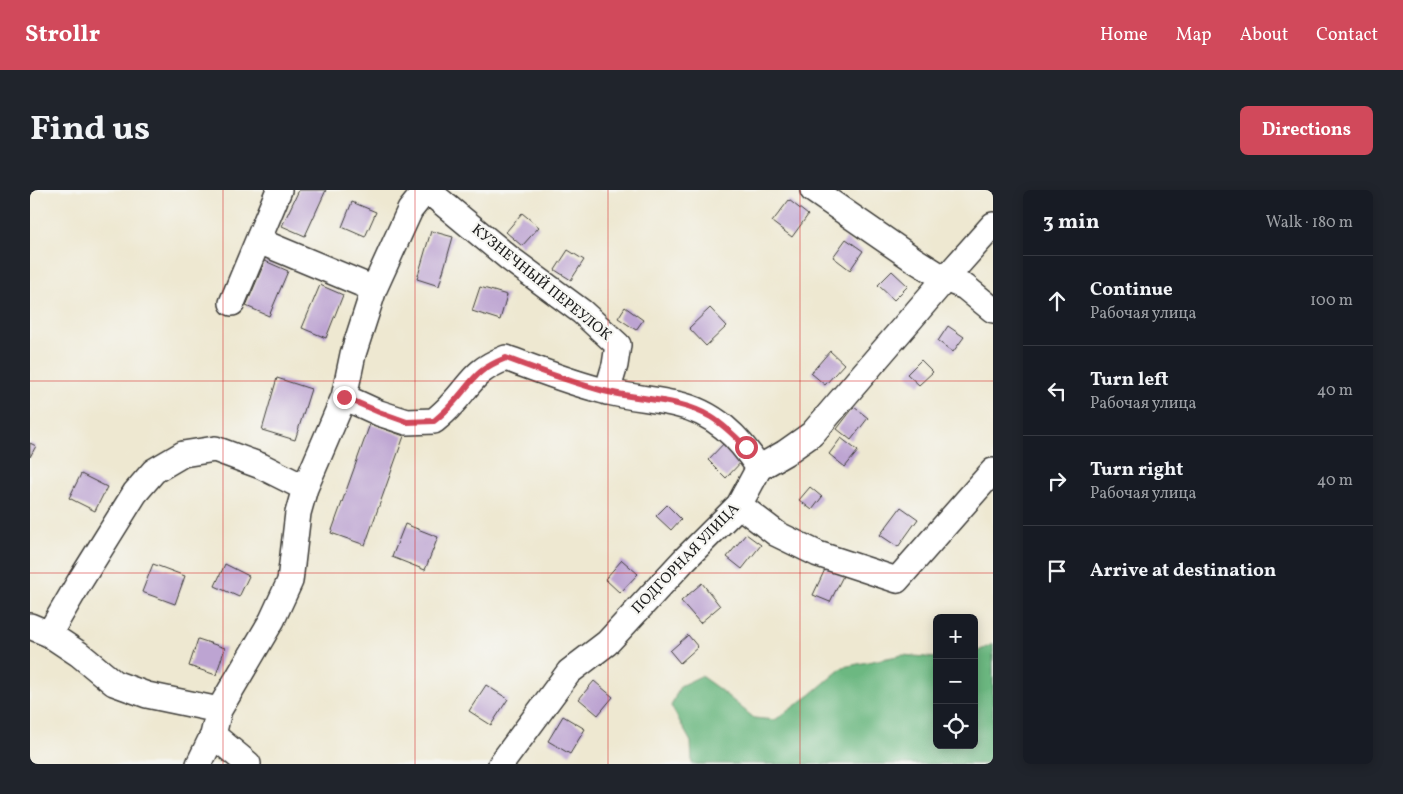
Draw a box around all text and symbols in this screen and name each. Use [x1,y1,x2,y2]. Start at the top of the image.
text: Strollr [25,18,100,52]
text: Home [1100,23,1148,48]
text: Map [1176,23,1212,48]
text: About [1240,23,1288,48]
text: Contact [1316,23,1378,48]
text: Find us [30,106,150,154]
button: Directions [1240,106,1373,155]
text: 3 min [1043,208,1099,237]
text: Walk · 180 m [1266,212,1353,234]
street label: КУЗНЕЧНЫЙ ПЕРЕУЛОК [467,220,615,346]
text: Continue [1090,277,1173,303]
icon: ahead [1043,287,1071,315]
text: 100 m [1310,290,1353,312]
text: Рабочая улица [1090,303,1196,325]
text: Turn left [1090,367,1169,393]
icon: left [1043,377,1071,405]
text: 40 m [1317,380,1353,402]
route end [333,386,356,409]
text: Рабочая улица [1090,393,1196,415]
route start [735,436,758,459]
text: Turn right [1090,457,1183,483]
icon: right [1043,467,1071,495]
text: 40 m [1317,470,1353,492]
text: Рабочая улица [1090,483,1196,505]
street label: ПОДГОРНАЯ УЛИЦА [627,499,745,619]
icon: arrive [1043,557,1071,585]
text: Arrive at destination [1090,558,1276,584]
map controls [933,614,978,749]
button: + [933,614,978,659]
button: − [933,659,978,704]
button: locate [933,704,978,749]

